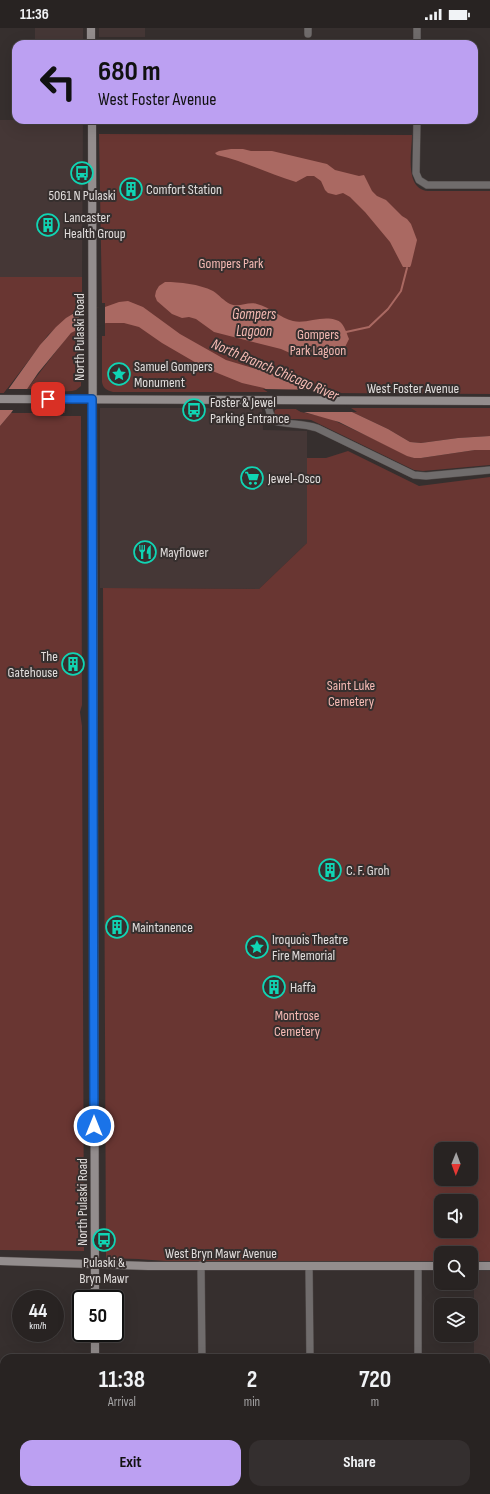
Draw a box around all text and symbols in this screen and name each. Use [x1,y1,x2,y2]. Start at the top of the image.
text: 11:36 [20,5,49,24]
text: 680 m [98,55,161,88]
icon: left [32,56,84,108]
text: West Foster Avenue [98,89,217,110]
bus stop icon: 5061 N Pulaski [69,160,95,186]
building icon: Comfort Station [118,176,144,202]
place label: Comfort Station [146,181,222,198]
place label: 5061 N Pulaski [48,187,116,204]
place label: Lancaster Health Group [64,209,126,242]
building icon: Lancaster Health Group [35,212,61,238]
park label: Gompers Park [199,255,264,272]
street label: North Pulaski Road [71,293,88,381]
water label: Gompers Lagoon [232,305,277,341]
park label: Gompers Park Lagoon [290,326,346,359]
water label: North Branch Chicago River [209,335,342,406]
place label: Samuel Gompers Monument [134,358,213,391]
place icon: Samuel Gompers Monument [106,361,132,387]
street label: West Foster Avenue [367,380,459,397]
pin [31,382,65,416]
icon: arrive [37,388,59,410]
place label: Foster & Jewel Parking Entrance [210,394,289,427]
bus stop icon: Foster & Jewel Parking Entrance [181,397,207,423]
supermarket icon: Jewel-Osco [239,465,265,491]
place label: Jewel-Osco [267,470,321,487]
restaurant icon: Mayflower [132,539,158,565]
place label: Mayflower [160,544,208,561]
place label: The Gatehouse [8,648,58,681]
building icon: The Gatehouse [60,651,86,677]
park label: Saint Luke Cemetery [327,677,375,710]
building icon: C. F. Groh [317,857,343,883]
place label: C. F. Groh [346,862,389,879]
building icon: Maintanence [104,914,130,940]
place label: Maintanence [132,919,193,936]
place label: Iroquois Theatre Fire Memorial [272,931,348,964]
place icon: Iroquois Theatre Fire Memorial [244,934,270,960]
building icon: Haffa [261,974,287,1000]
place label: Haffa [290,979,316,996]
park label: Montrose Cemetery [274,1007,321,1040]
position arrow [73,1105,115,1147]
north arrow [434,1142,478,1186]
map controls [434,1142,478,1342]
street label: North Pulaski Road [74,1158,91,1246]
button: sound [434,1194,478,1238]
bus stop icon: Pulaski & Bryn Mawr [91,1227,117,1253]
street label: West Bryn Mawr Avenue [165,1245,277,1262]
button: search [434,1246,478,1290]
place label: Pulaski & Bryn Mawr [79,1254,129,1287]
speed limit sign: 50 [72,1290,124,1342]
button: layers [434,1298,478,1342]
text: 44 [29,1299,47,1323]
text: km/h [29,1320,47,1332]
text: 11:38 [99,1365,145,1394]
text: 2 [247,1365,257,1394]
text: 720 [359,1365,391,1394]
text: Arrival [108,1394,136,1410]
text: min [244,1394,260,1410]
text: m [371,1394,379,1410]
button: Exit [20,1440,241,1486]
button: Share [249,1440,470,1486]

